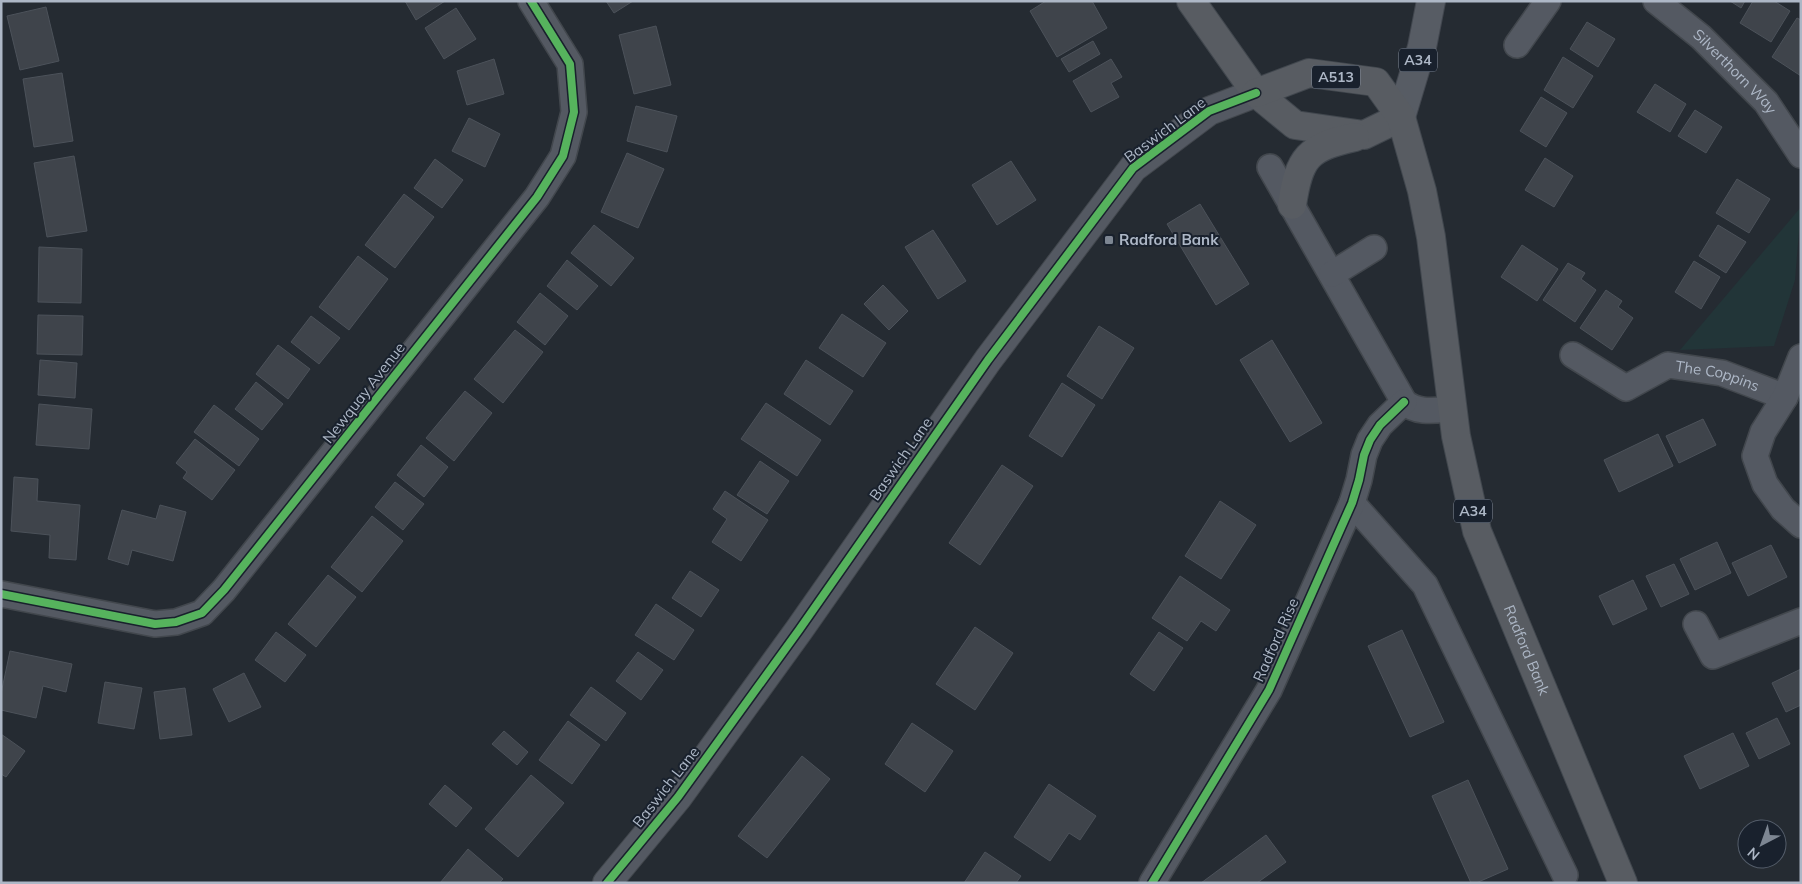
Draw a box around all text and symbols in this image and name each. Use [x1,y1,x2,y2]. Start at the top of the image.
street label: Silverthorn Way [1689,24,1781,117]
road number: A34 [1399,48,1437,72]
road number: A513 [1312,66,1360,88]
street label: Baswich Lane [1120,93,1209,166]
place label: Radford Bank [1119,230,1219,249]
marker: Radford Bank [1103,234,1115,246]
street label: Newquay Avenue [318,338,409,447]
street label: The Coppins [1674,356,1762,395]
street label: Baswich Lane [865,413,936,504]
road number: A34 [1454,500,1492,522]
street label: Radford Rise [1249,595,1302,685]
street label: Radford Bank [1500,602,1554,698]
street label: Baswich Lane [628,742,703,831]
north arrow [1737,819,1787,869]
text: N [1744,844,1763,864]

